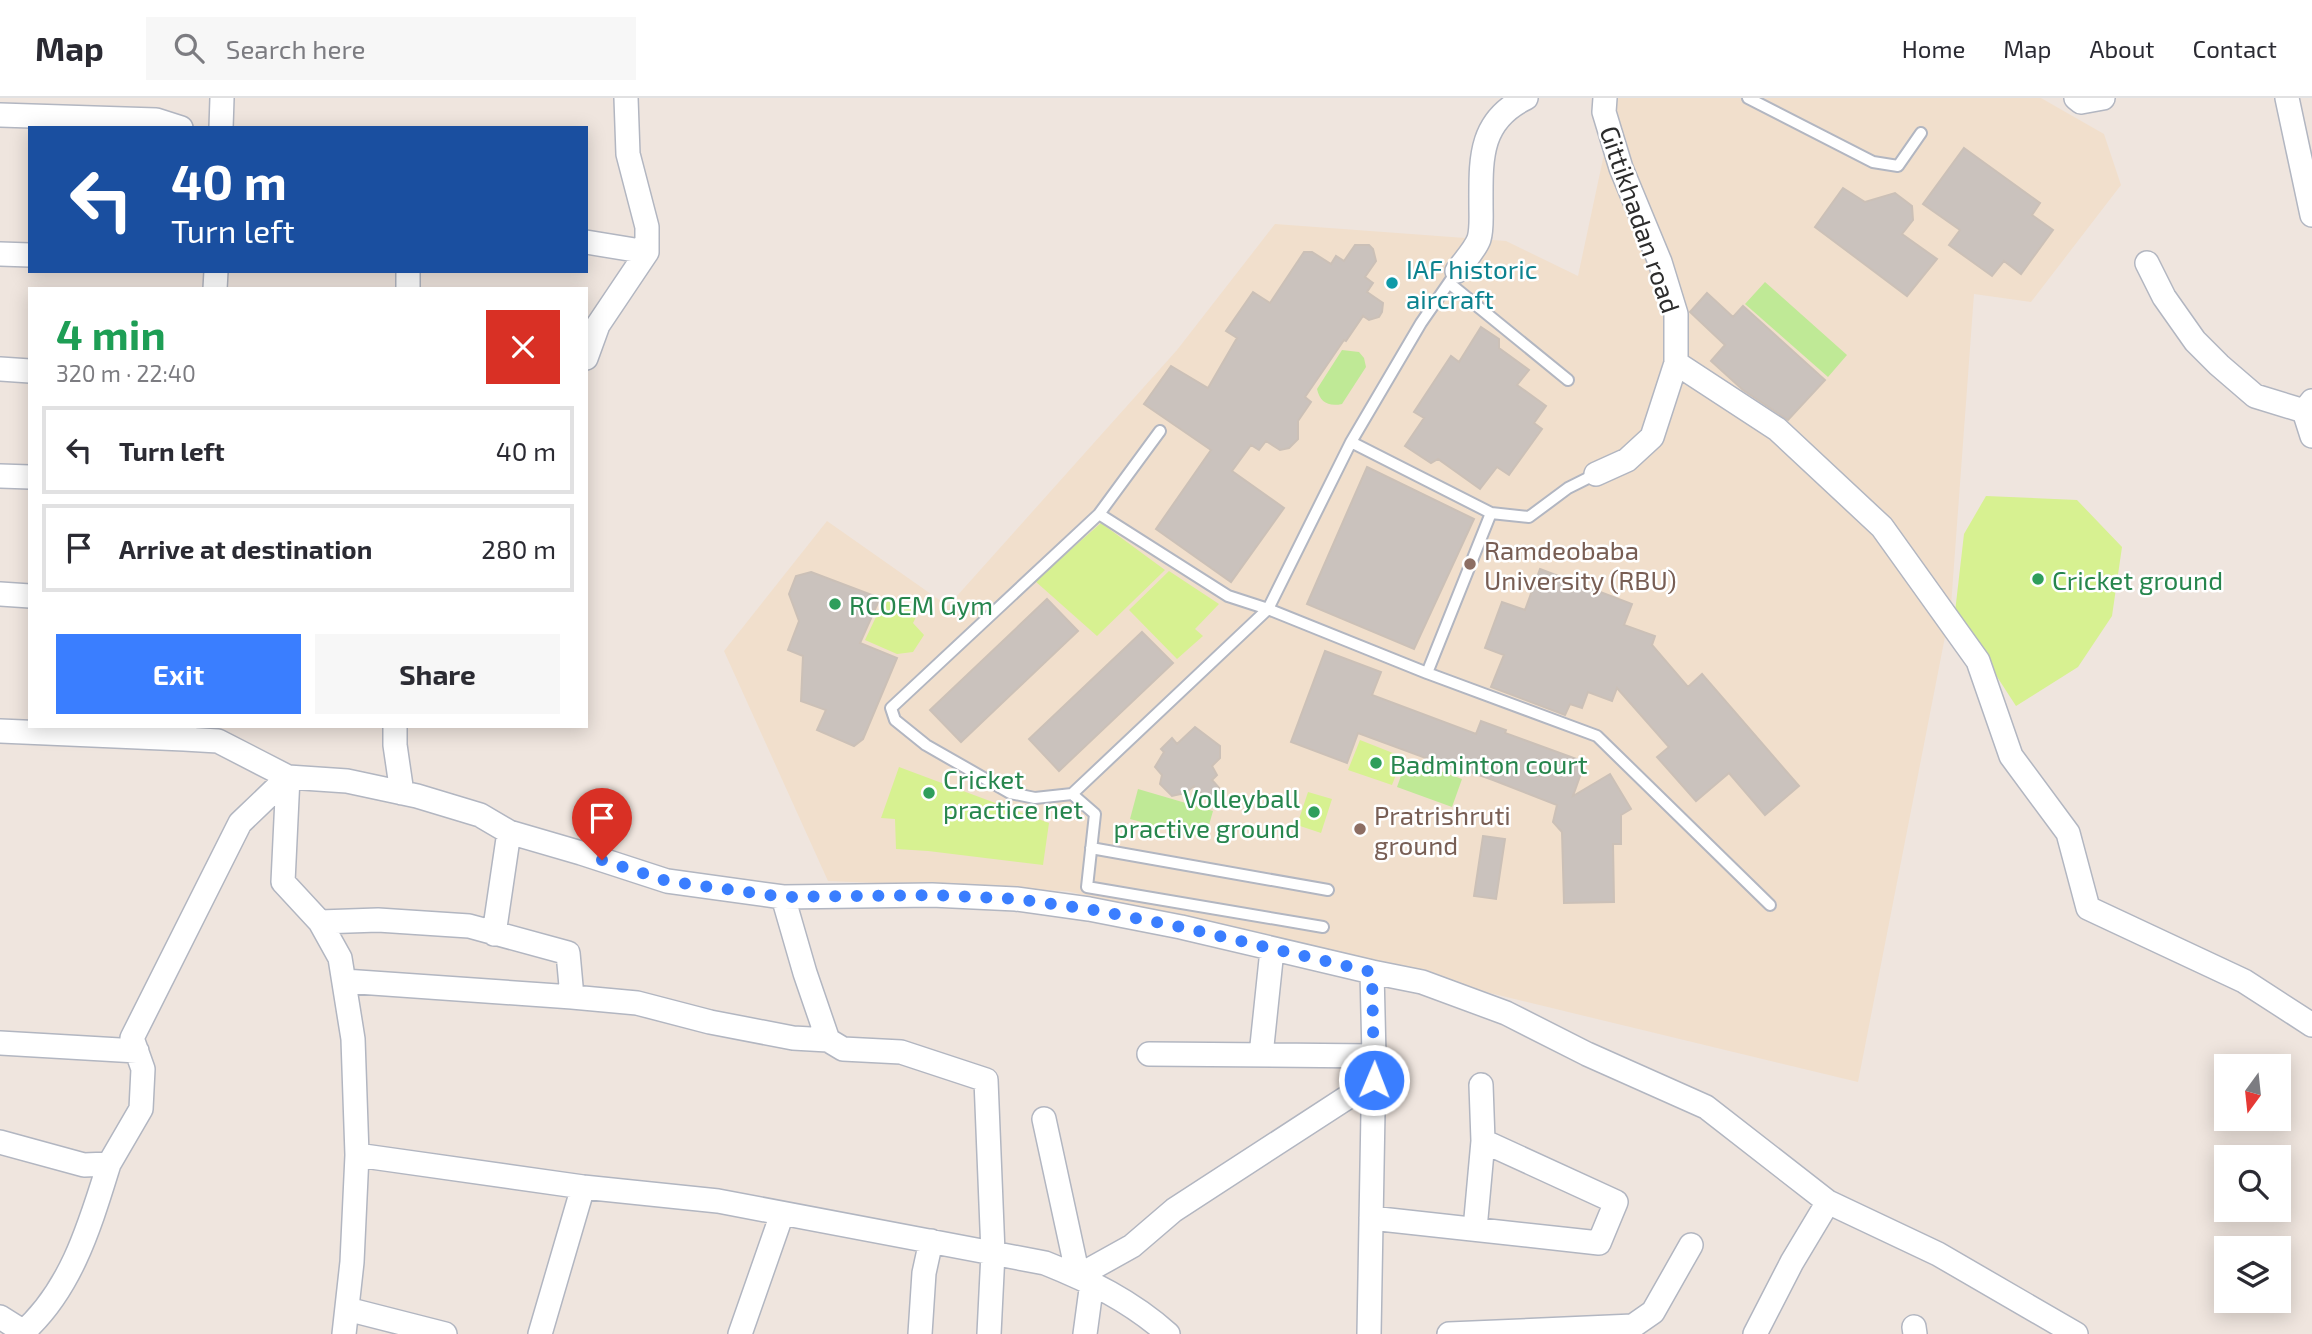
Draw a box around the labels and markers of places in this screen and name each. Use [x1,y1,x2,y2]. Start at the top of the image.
place label: IAF historic aircraft [1406,253,1537,314]
marker: IAF historic aircraft [1384,275,1400,291]
place label: Ramdeobaba University (RBU) [1484,534,1677,595]
marker: Ramdeobaba University (RBU) [1462,556,1478,572]
place label: Cricket ground [2052,564,2223,595]
marker: Cricket ground [2030,571,2046,587]
place label: RCOEM Gym [849,589,993,620]
marker: RCOEM Gym [827,596,843,612]
place label: Badminton court [1390,748,1588,779]
marker: Badminton court [1368,755,1384,771]
place label: Cricket practice net [943,763,1083,824]
place label: Volleyball practive ground [1114,782,1300,843]
marker: Cricket practice net [921,785,937,801]
pin [572,788,632,860]
place label: Pratrishruti ground [1374,799,1511,860]
marker: Volleyball practive ground [1306,804,1322,820]
marker: Pratrishruti ground [1352,821,1368,837]

